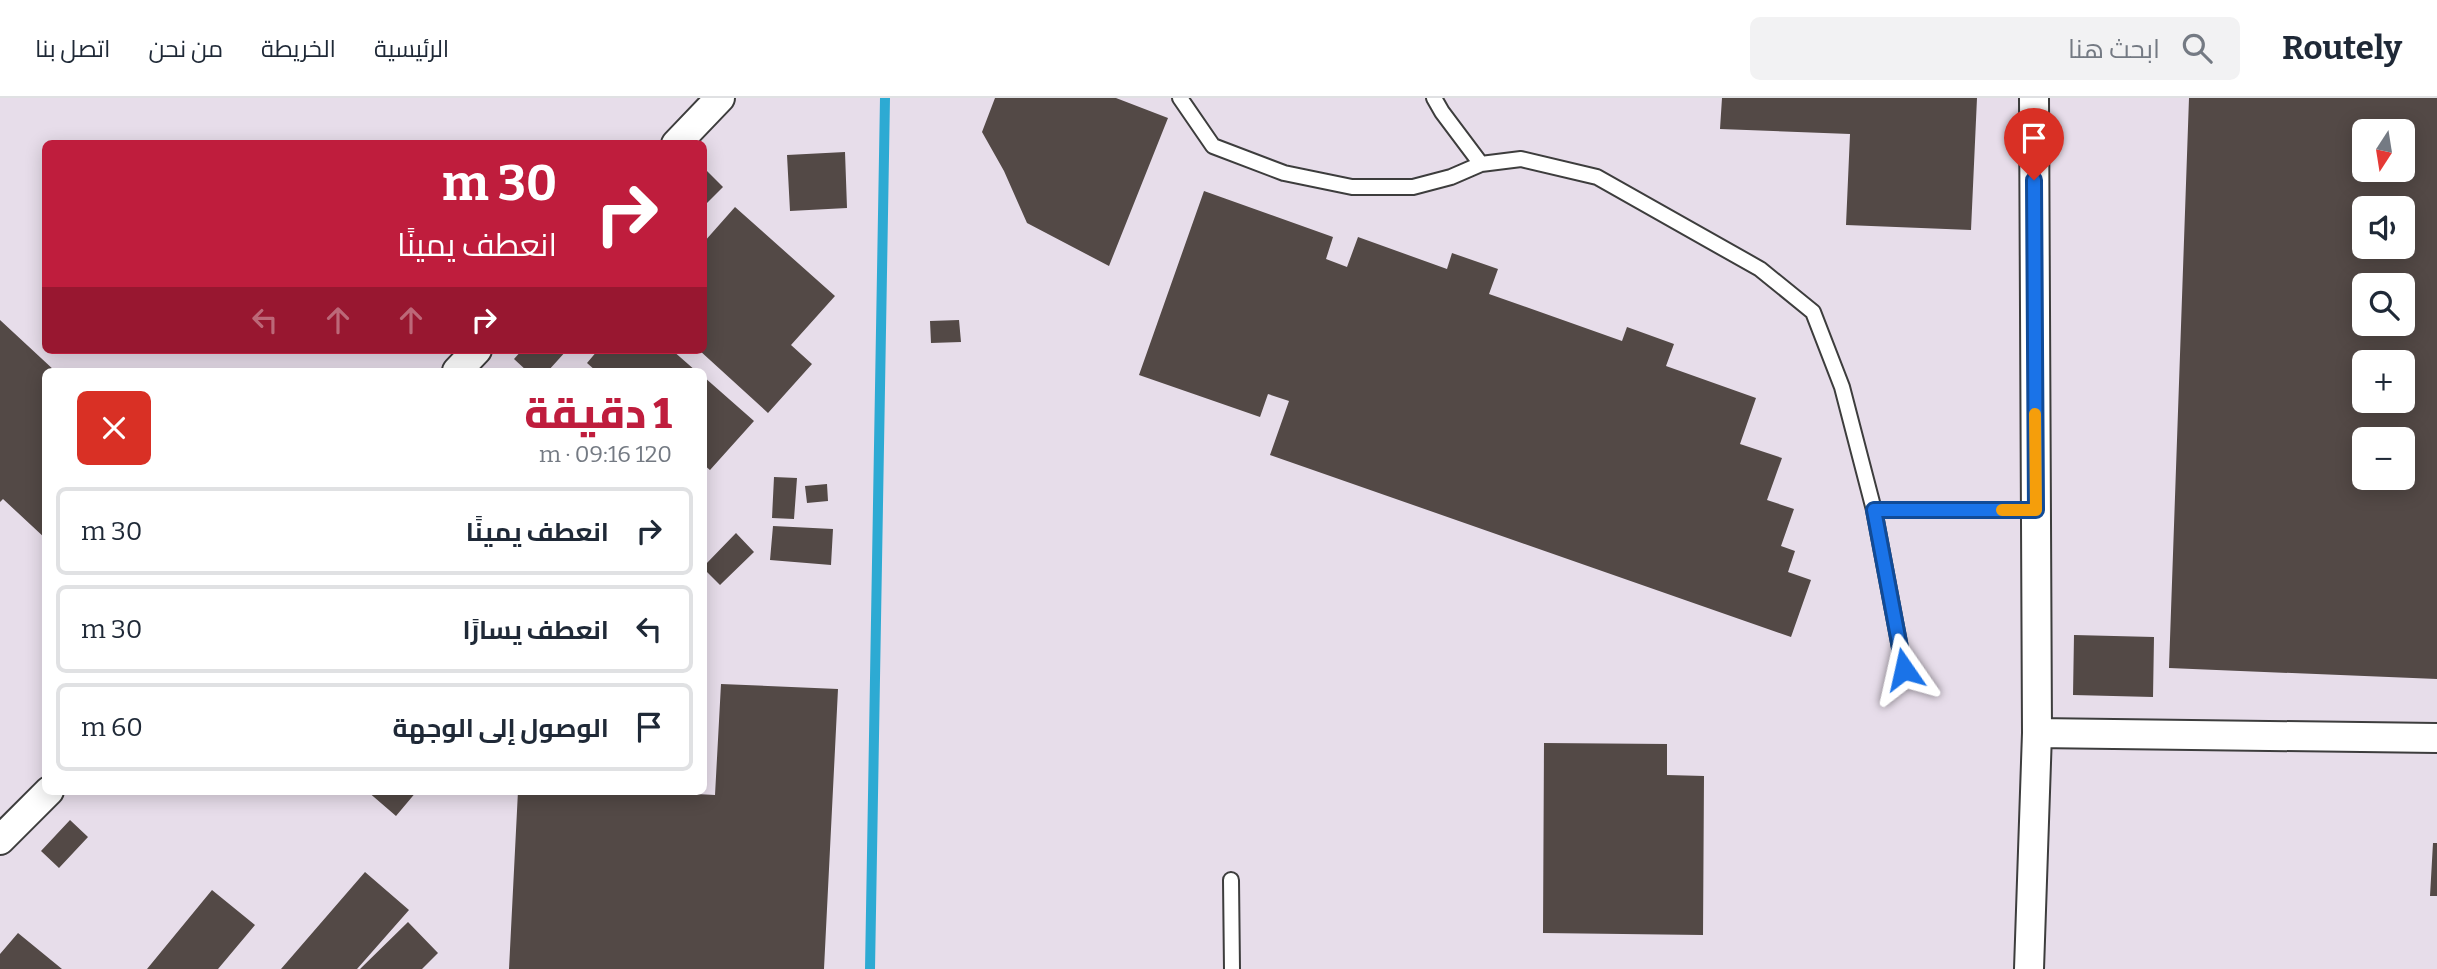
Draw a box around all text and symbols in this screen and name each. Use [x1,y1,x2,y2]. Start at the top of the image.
search box [1750,17,2240,80]
text: Routely [2282,28,2402,68]
icon: search [2178,29,2216,67]
text: ابحث هنا [2068,34,2160,65]
text: اتصل بنا [35,35,110,63]
text: من نحن [148,35,223,63]
text: الخريطة [261,35,336,63]
text: الرئيسية [374,35,449,63]
pin [2004,108,2064,180]
icon: arrive [2015,119,2053,157]
north arrow [2352,119,2415,182]
map controls [2352,119,2415,490]
text: 30 m [442,154,557,213]
icon: right [581,168,672,259]
button: sound [2352,196,2415,259]
text: انعطف يمينًا [397,226,557,264]
button: search [2352,273,2415,336]
icon: left [246,301,284,339]
icon: ahead [319,301,357,339]
icon: ahead [392,301,430,339]
icon: right [465,301,503,339]
button: + [2352,350,2415,413]
text: 1 دقيقة [524,389,672,439]
button: close [77,391,151,465]
button: − [2352,427,2415,490]
text: 120 m · 09:16 [539,440,672,468]
icon: right [630,512,668,550]
text: 30 m [81,516,143,547]
text: انعطف يمينًا [466,517,609,548]
icon: left [630,610,668,648]
text: 30 m [81,614,143,645]
text: انعطف يسارًا [463,615,609,646]
position arrow [1867,632,1941,706]
icon: arrive [630,708,668,746]
text: 60 m [81,712,143,743]
text: الوصول إلى الوجهة [392,713,609,744]

